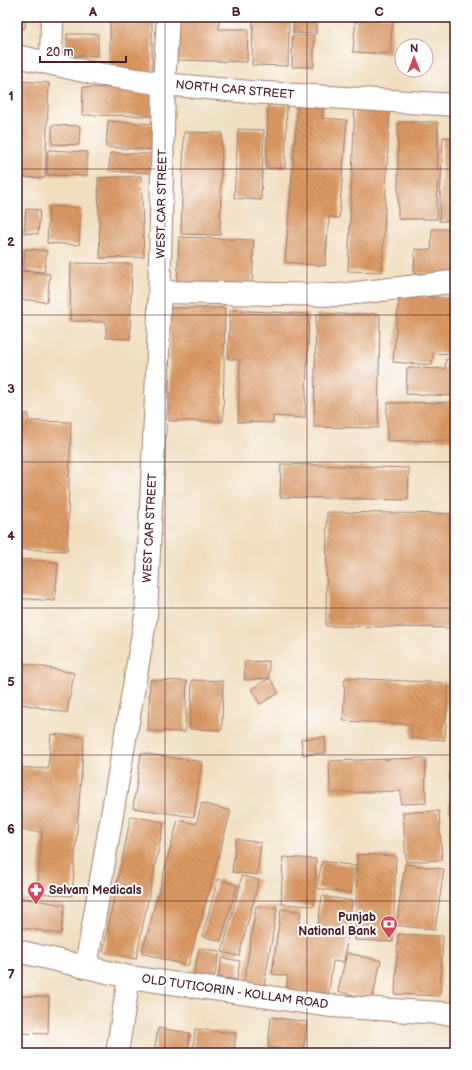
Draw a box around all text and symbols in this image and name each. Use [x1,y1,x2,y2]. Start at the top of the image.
text: A [88,4,97,20]
text: B [231,4,241,20]
text: C [374,4,384,20]
scale bar [40,38,126,64]
north arrow [394,38,434,78]
text: N [410,42,418,55]
text: 20 m [46,45,73,60]
street label: NORTH CAR STREET [175,77,296,103]
text: 1 [8,88,14,104]
street label: WEST CAR STREET [154,148,170,259]
text: 2 [7,234,15,250]
text: 3 [7,381,15,397]
street label: WEST CAR STREET [140,472,160,583]
text: 4 [7,528,15,544]
text: 5 [7,674,15,690]
text: 6 [7,821,15,837]
pharmacy icon: Selvam Medicals [26,880,46,905]
place label: Selvam Medicals [49,883,142,898]
place label: Punjab National Bank [298,910,377,939]
bank icon: Punjab National Bank [379,914,399,939]
text: 7 [7,967,15,983]
street label: OLD TUTICORIN - KOLLAM ROAD [141,971,330,1013]

